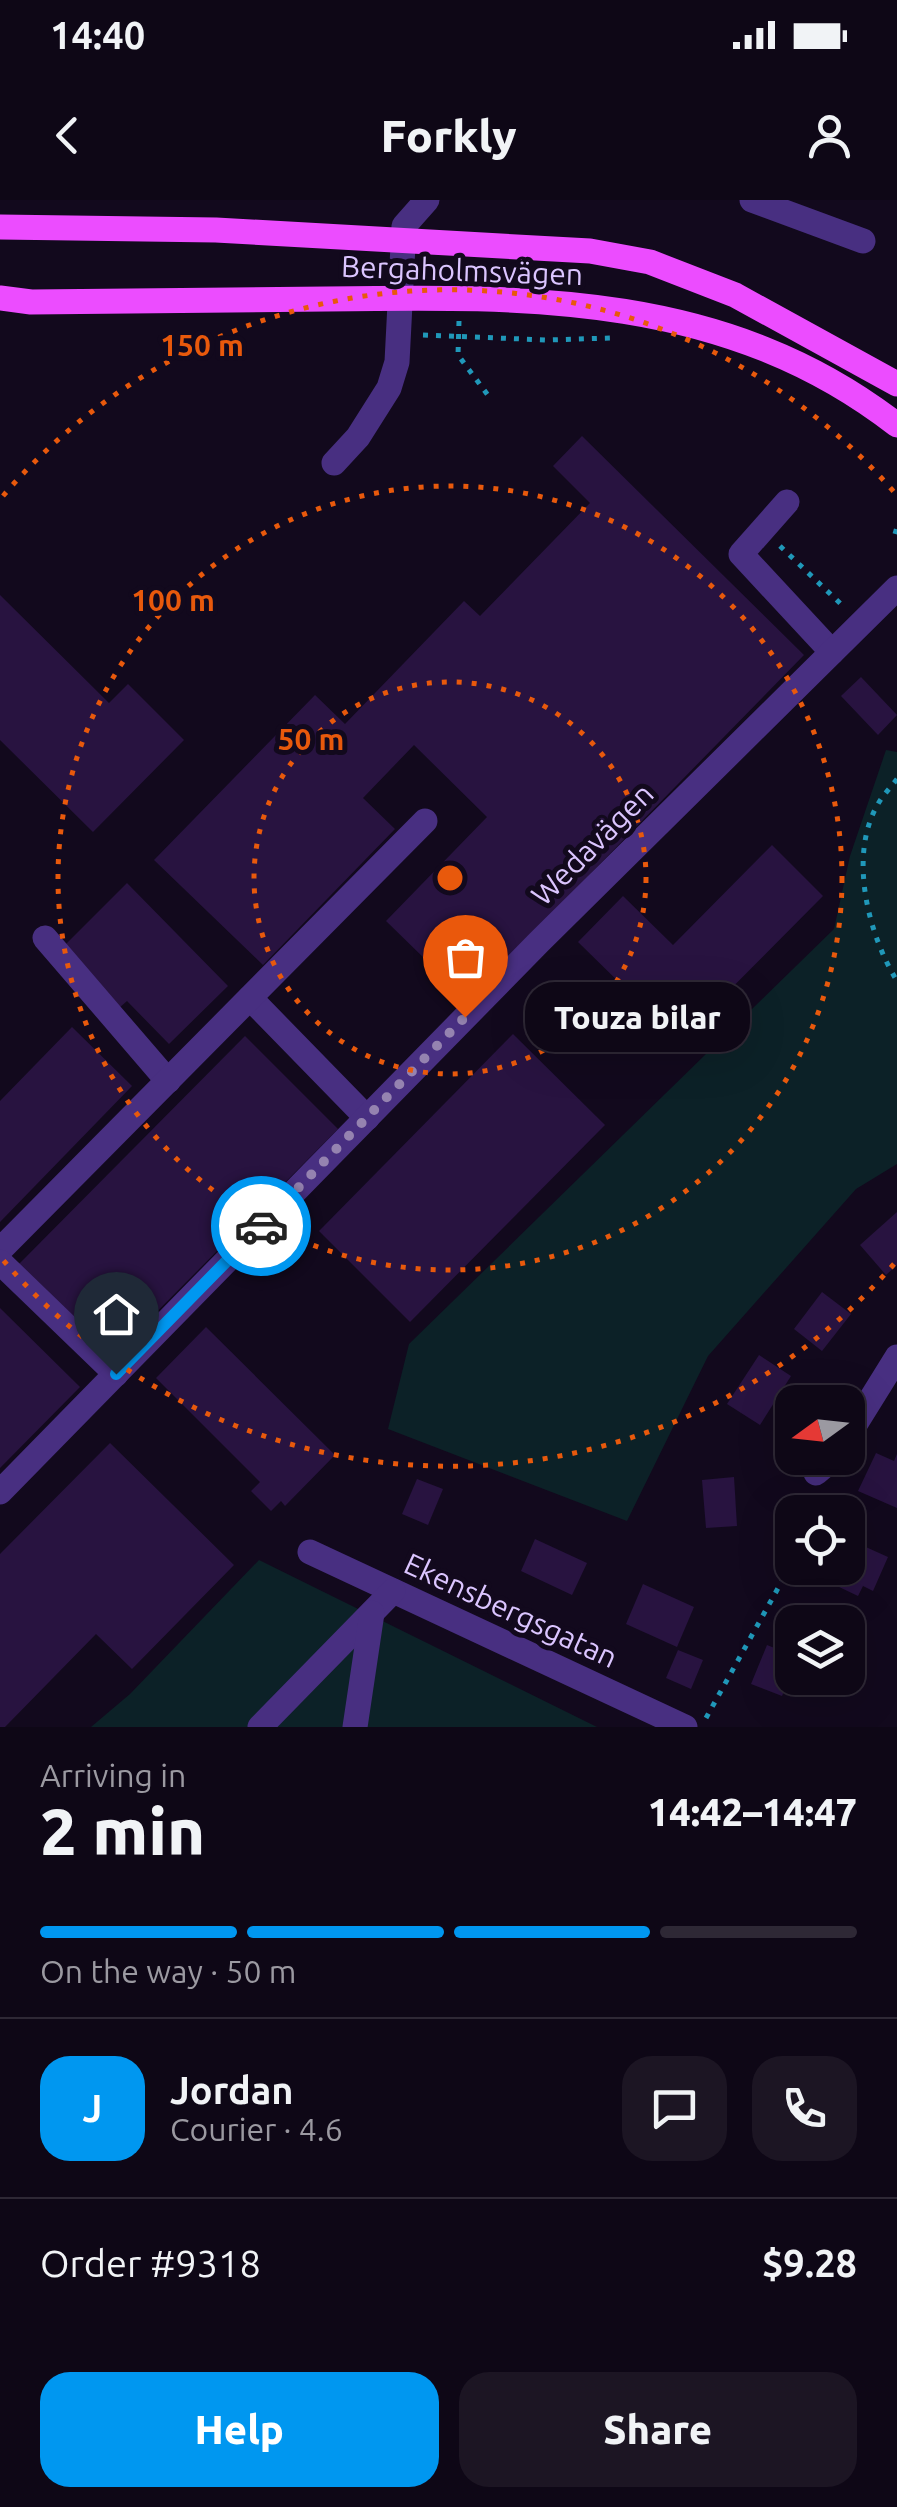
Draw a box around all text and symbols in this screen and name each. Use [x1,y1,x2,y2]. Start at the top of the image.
text: 14:40 [50,14,145,56]
icon: back [40,108,95,163]
icon: person [802,108,857,163]
text: Forkly [380,110,517,161]
street label: Bergaholmsvägen [340,249,584,291]
text: 150 m [160,328,244,362]
text: 100 m [131,583,215,617]
text: 50 m [278,722,344,756]
street label: Wedavägen [524,776,660,912]
centre of rings [432,860,468,896]
pin [423,915,508,1018]
icon: bag [438,930,493,985]
callout: Touza bilar [525,982,750,1052]
text: Touza bilar [554,999,721,1035]
courier [211,1176,311,1276]
icon: car [234,1199,289,1254]
pin [74,1272,159,1375]
icon: home [89,1287,144,1342]
north arrow [775,1385,865,1475]
map controls [775,1385,865,1695]
button: locate [775,1495,865,1585]
street label: Ekensbergsgatan [399,1546,623,1674]
button: layers [775,1605,865,1695]
text: Arriving in [40,1757,186,1793]
text: 14:42–14:47 [648,1791,857,1833]
text: 2 min [40,1794,205,1867]
text: On the way · 50 m [40,1953,296,1989]
button: chat [622,2056,727,2161]
button: phone [752,2056,857,2161]
text: Jordan [170,2069,294,2111]
text: J [83,2087,102,2129]
text: Courier · 4.6 [170,2111,343,2147]
text: Order #9318 [40,2242,261,2284]
text: $9.28 [762,2242,857,2284]
button: Help [40,2372,439,2487]
button: Share [459,2372,857,2487]

